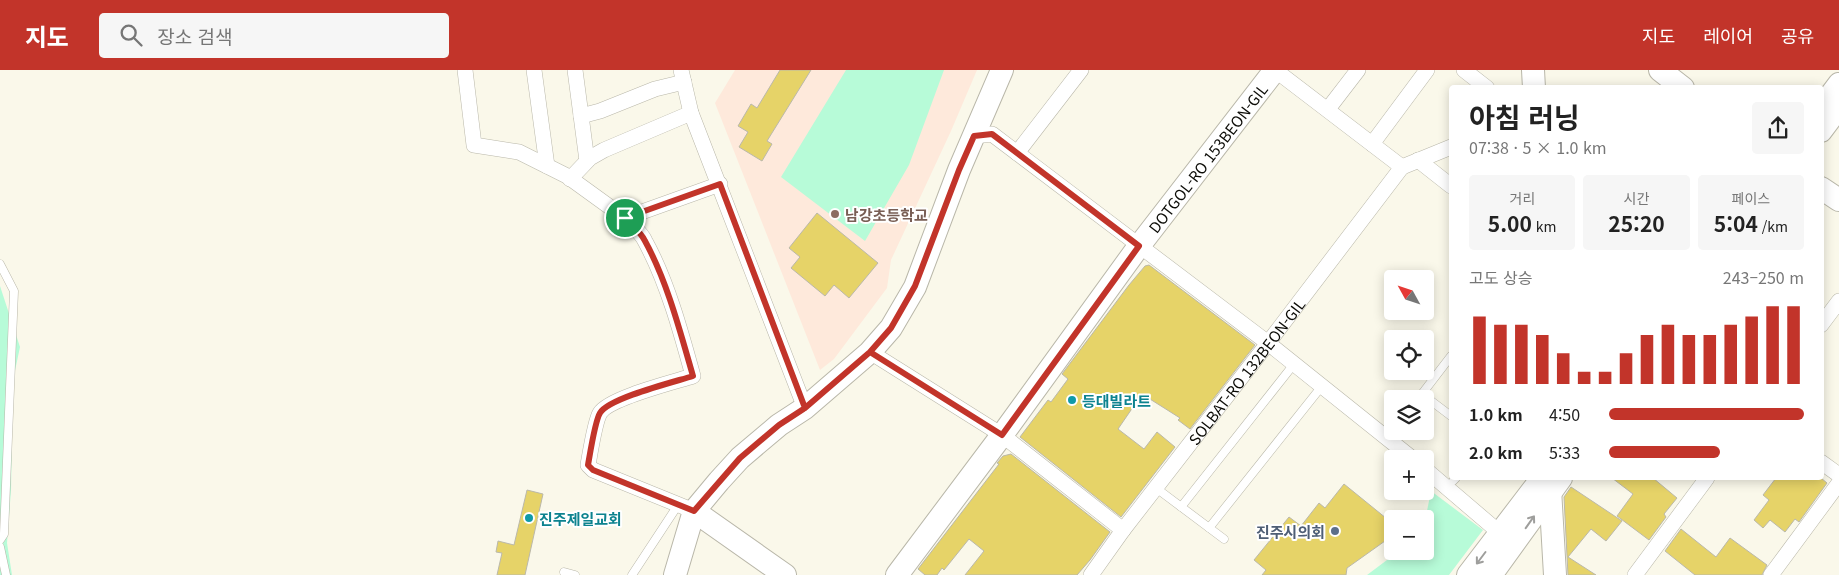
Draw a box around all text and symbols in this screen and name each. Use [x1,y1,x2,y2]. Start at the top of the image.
search box [99,13,449,58]
text: 지도 [25,18,69,53]
icon: search [117,21,145,49]
text: 장소 검색 [157,22,232,49]
text: 지도 [1642,22,1675,48]
text: 레이어 [1703,22,1753,48]
text: 공유 [1781,22,1814,48]
street label: DOTGOL-RO 153BEON-GIL [1143,79,1272,237]
text: 아침 러닝 [1469,96,1580,136]
button: share [1752,102,1804,154]
text: 07:38 · 5 × 1.0 km [1469,135,1607,159]
text: 거리 [1509,188,1535,208]
text: 시간 [1624,188,1649,208]
text: 페이스 [1732,188,1770,208]
pin [604,197,646,239]
icon: arrive [611,204,639,232]
place label: 남강초등학교 [845,204,928,225]
marker: 남강초등학교 [829,208,841,220]
text: 5.00 [1488,208,1532,238]
text: 25:20 [1608,208,1665,238]
text: 5:04 [1714,208,1758,238]
text: km [1532,216,1556,236]
text: /km [1758,216,1788,236]
text: 고도 상승 [1469,265,1532,289]
text: 243–250 m [1723,265,1804,289]
north arrow [1384,270,1434,320]
map controls [1384,270,1434,560]
street label: SOLBAT-RO 132BEON-GIL [1183,294,1309,449]
button: locate [1384,330,1434,380]
place label: 등대빌라트 [1082,390,1151,411]
button: layers [1384,390,1434,440]
marker: 등대빌라트 [1066,394,1078,406]
text: 1.0 km [1469,402,1523,426]
text: 4:50 [1549,402,1580,426]
text: 2.0 km [1469,440,1523,464]
text: 5:33 [1549,440,1580,464]
button: + [1384,450,1434,500]
place label: 진주제일교회 [539,508,622,529]
button: − [1384,510,1434,560]
marker: 진주제일교회 [523,512,535,524]
one-way arrow [1525,515,1535,529]
place label: 진주시의회 [1256,521,1325,542]
marker: 진주시의회 [1329,525,1341,537]
one-way arrow [1476,551,1486,565]

